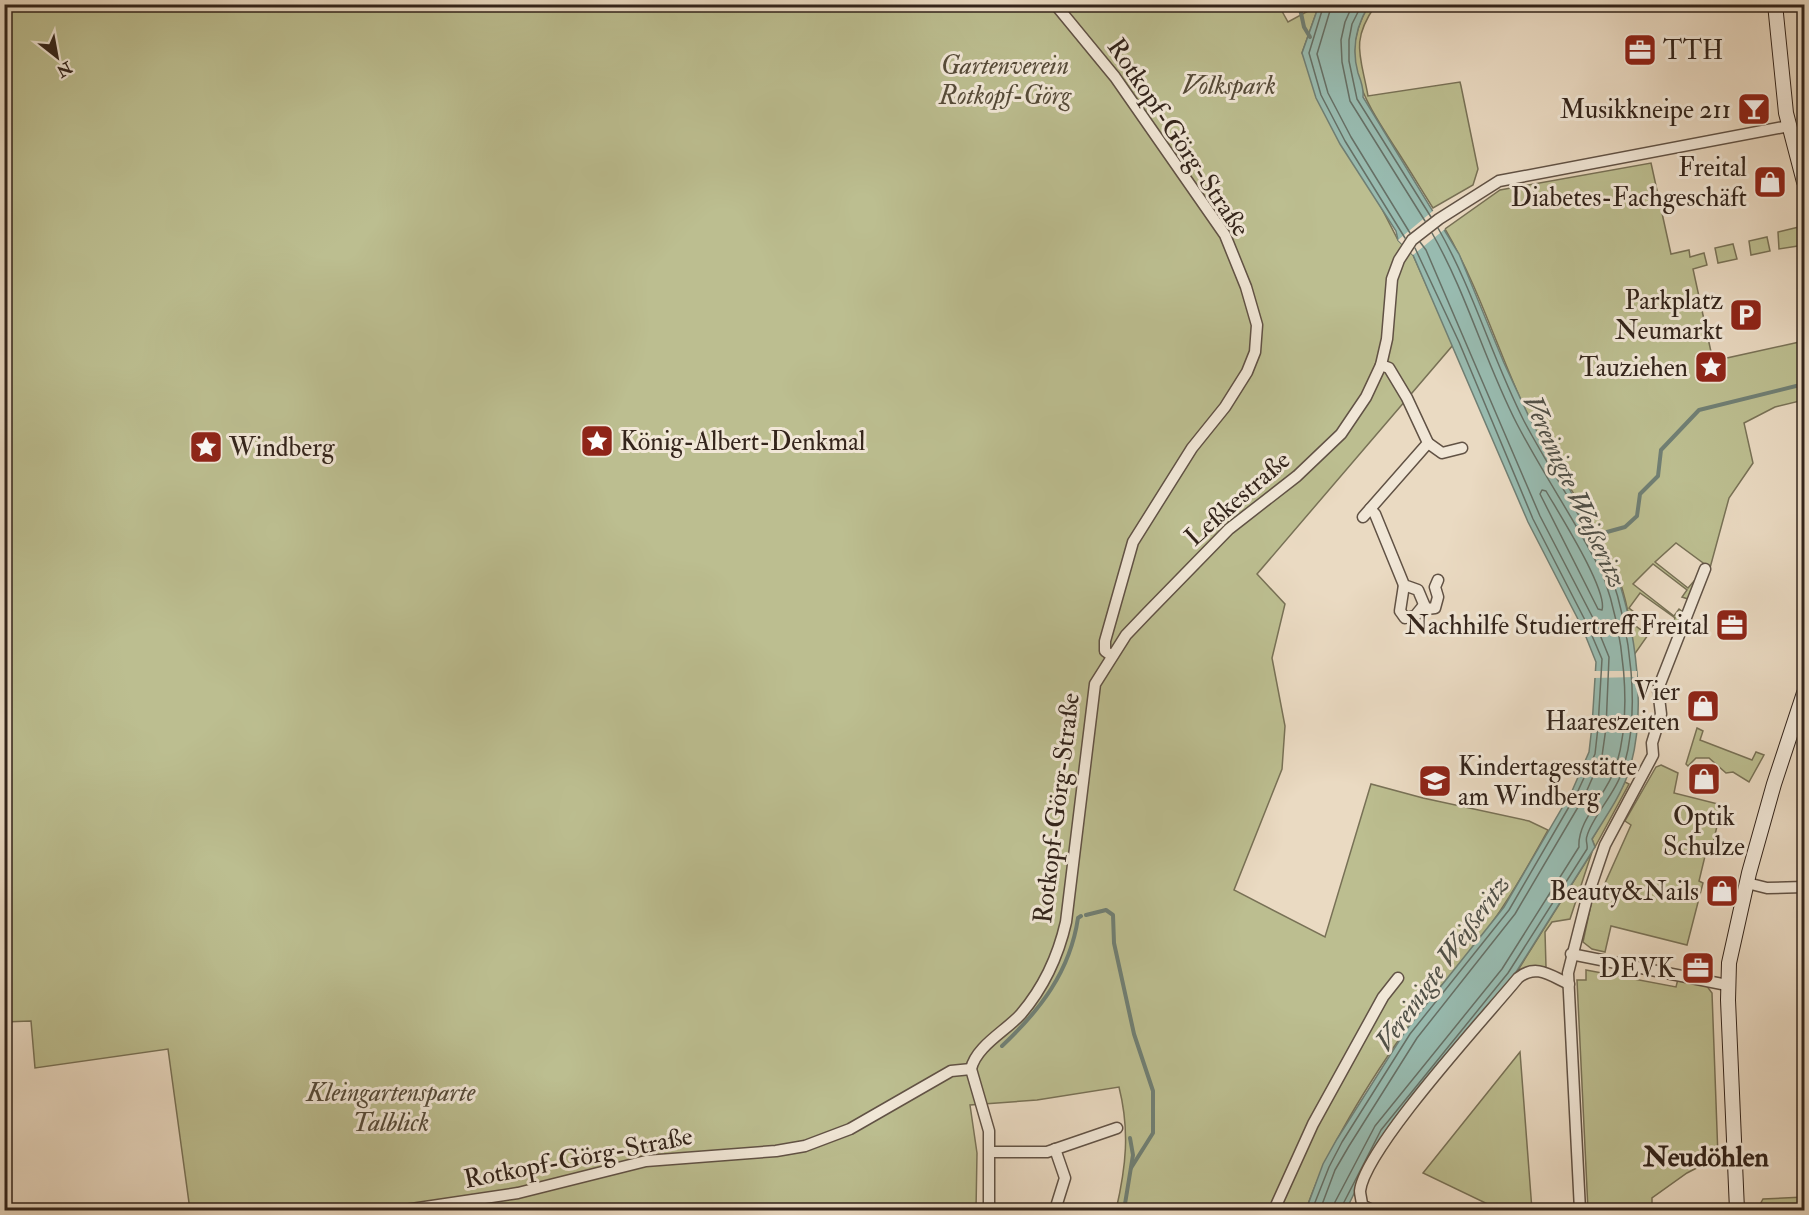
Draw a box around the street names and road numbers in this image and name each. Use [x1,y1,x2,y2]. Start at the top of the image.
street label: Rotkopf-Görg-Straße [1099,32,1256,243]
street label: Leßkestraße [1178,444,1297,553]
street label: Rotkopf-Görg-Straße [1027,691,1088,925]
street label: Rotkopf-Görg-Straße [461,1120,696,1197]

